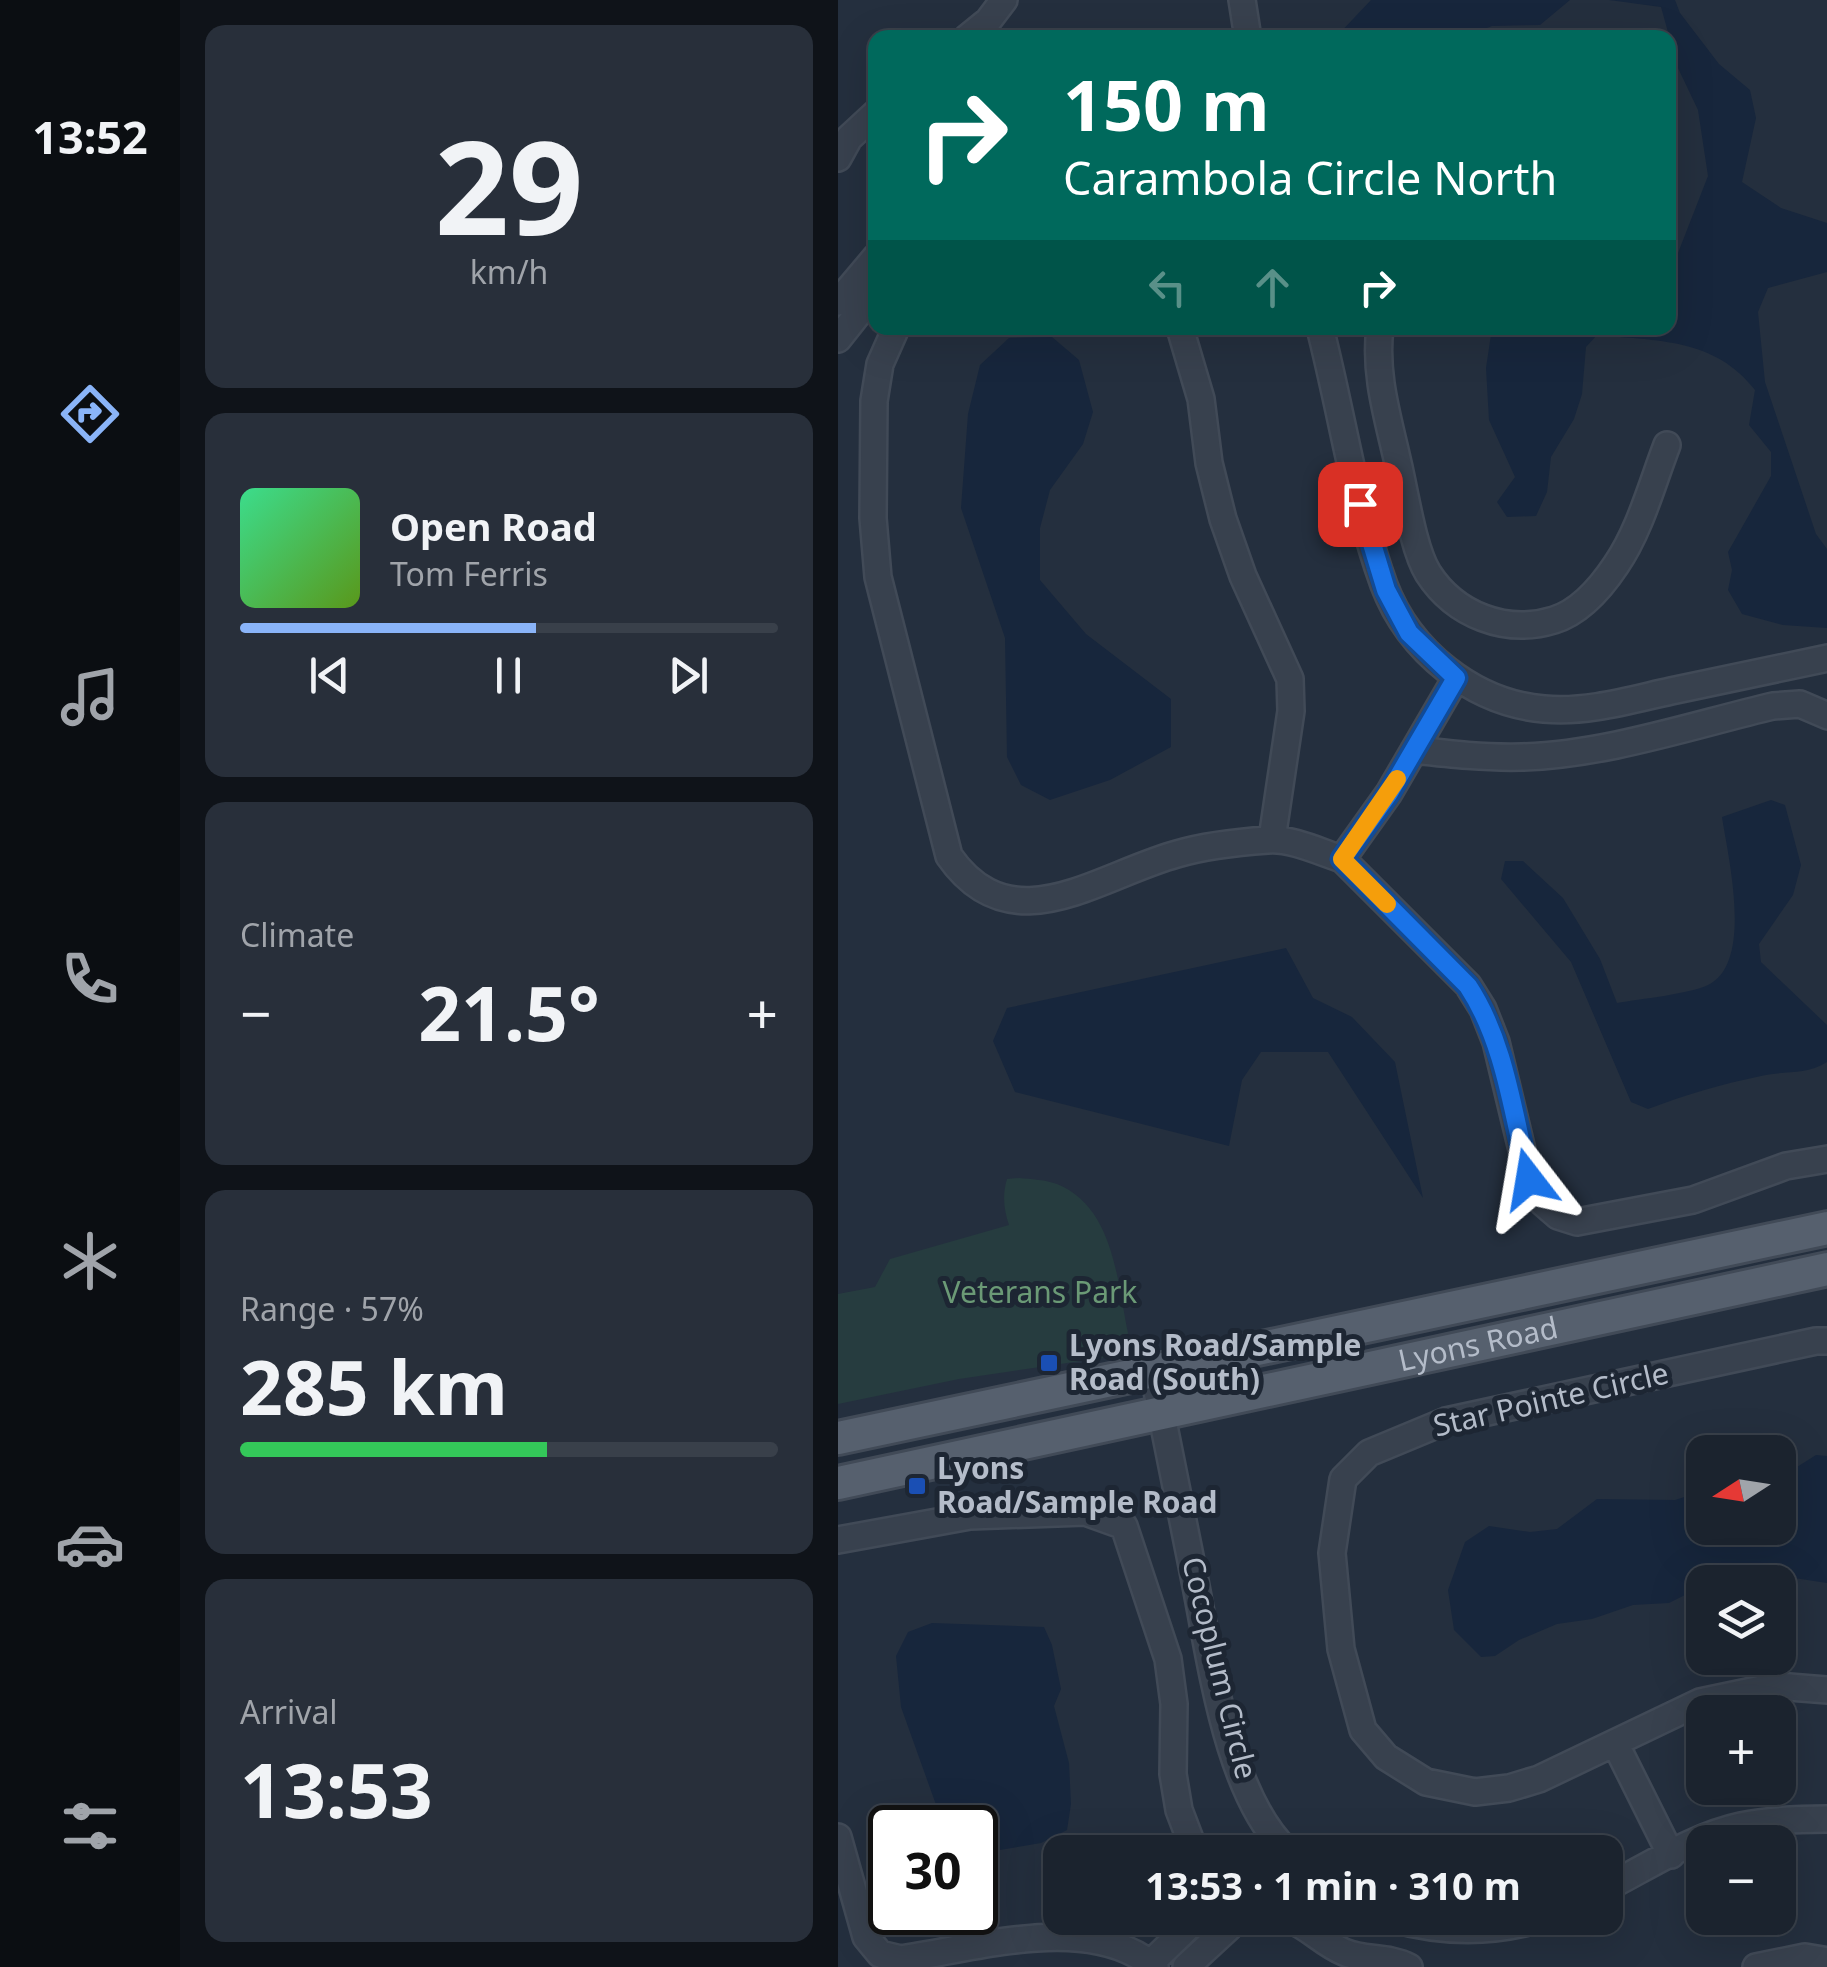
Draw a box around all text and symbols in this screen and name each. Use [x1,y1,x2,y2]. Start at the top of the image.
text: 150 m [1063,56,1270,152]
icon: right [898,70,1028,200]
text: 29 [435,96,583,273]
text: 13:52 [32,106,148,167]
text: Carambola Circle North [1063,147,1557,208]
text: km/h [470,250,548,293]
icon: left [1140,260,1195,315]
icon: ahead [1245,260,1300,315]
icon: right [1350,260,1405,315]
icon: directions [55,379,125,449]
pin [1318,462,1403,547]
icon: arrive [1333,477,1388,532]
text: Open Road [390,500,597,552]
text: Tom Ferris [390,552,548,595]
icon: previous [302,648,357,703]
icon: pause [481,648,536,703]
icon: next [661,648,716,703]
icon: music [55,662,125,732]
text: Climate [240,913,354,956]
icon: phone [55,944,125,1014]
text: 21.5° [418,961,600,1063]
text: − [240,975,271,1050]
text: + [747,975,778,1050]
position arrow [1477,1127,1581,1231]
icon: climate [55,1226,125,1296]
park label: Veterans Park [943,1271,1137,1312]
text: Range · 57% [240,1287,424,1330]
street label: Lyons Road [1394,1306,1561,1380]
place label: Lyons Road/Sample Road (South) [1069,1324,1361,1399]
text: 285 km [240,1335,508,1437]
marker: Lyons Road/Sample Road (South) [1038,1352,1060,1374]
street label: Star Pointe Circle [1429,1352,1672,1446]
north arrow [1686,1435,1796,1545]
map controls [1686,1435,1796,1935]
place label: Lyons Road/Sample Road [937,1447,1218,1522]
marker: Lyons Road/Sample Road [906,1475,928,1497]
icon: car [55,1509,125,1579]
street label: Cocoplum Circle [1173,1552,1268,1783]
button: layers [1686,1565,1796,1675]
text: Arrival [240,1690,338,1733]
button: + [1686,1695,1796,1805]
text: 13:53 [240,1738,433,1840]
icon: filters [55,1791,125,1861]
speed limit sign: 30 [868,1805,998,1935]
button: − [1686,1825,1796,1935]
text: 13:53 · 1 min · 310 m [1145,1859,1521,1911]

